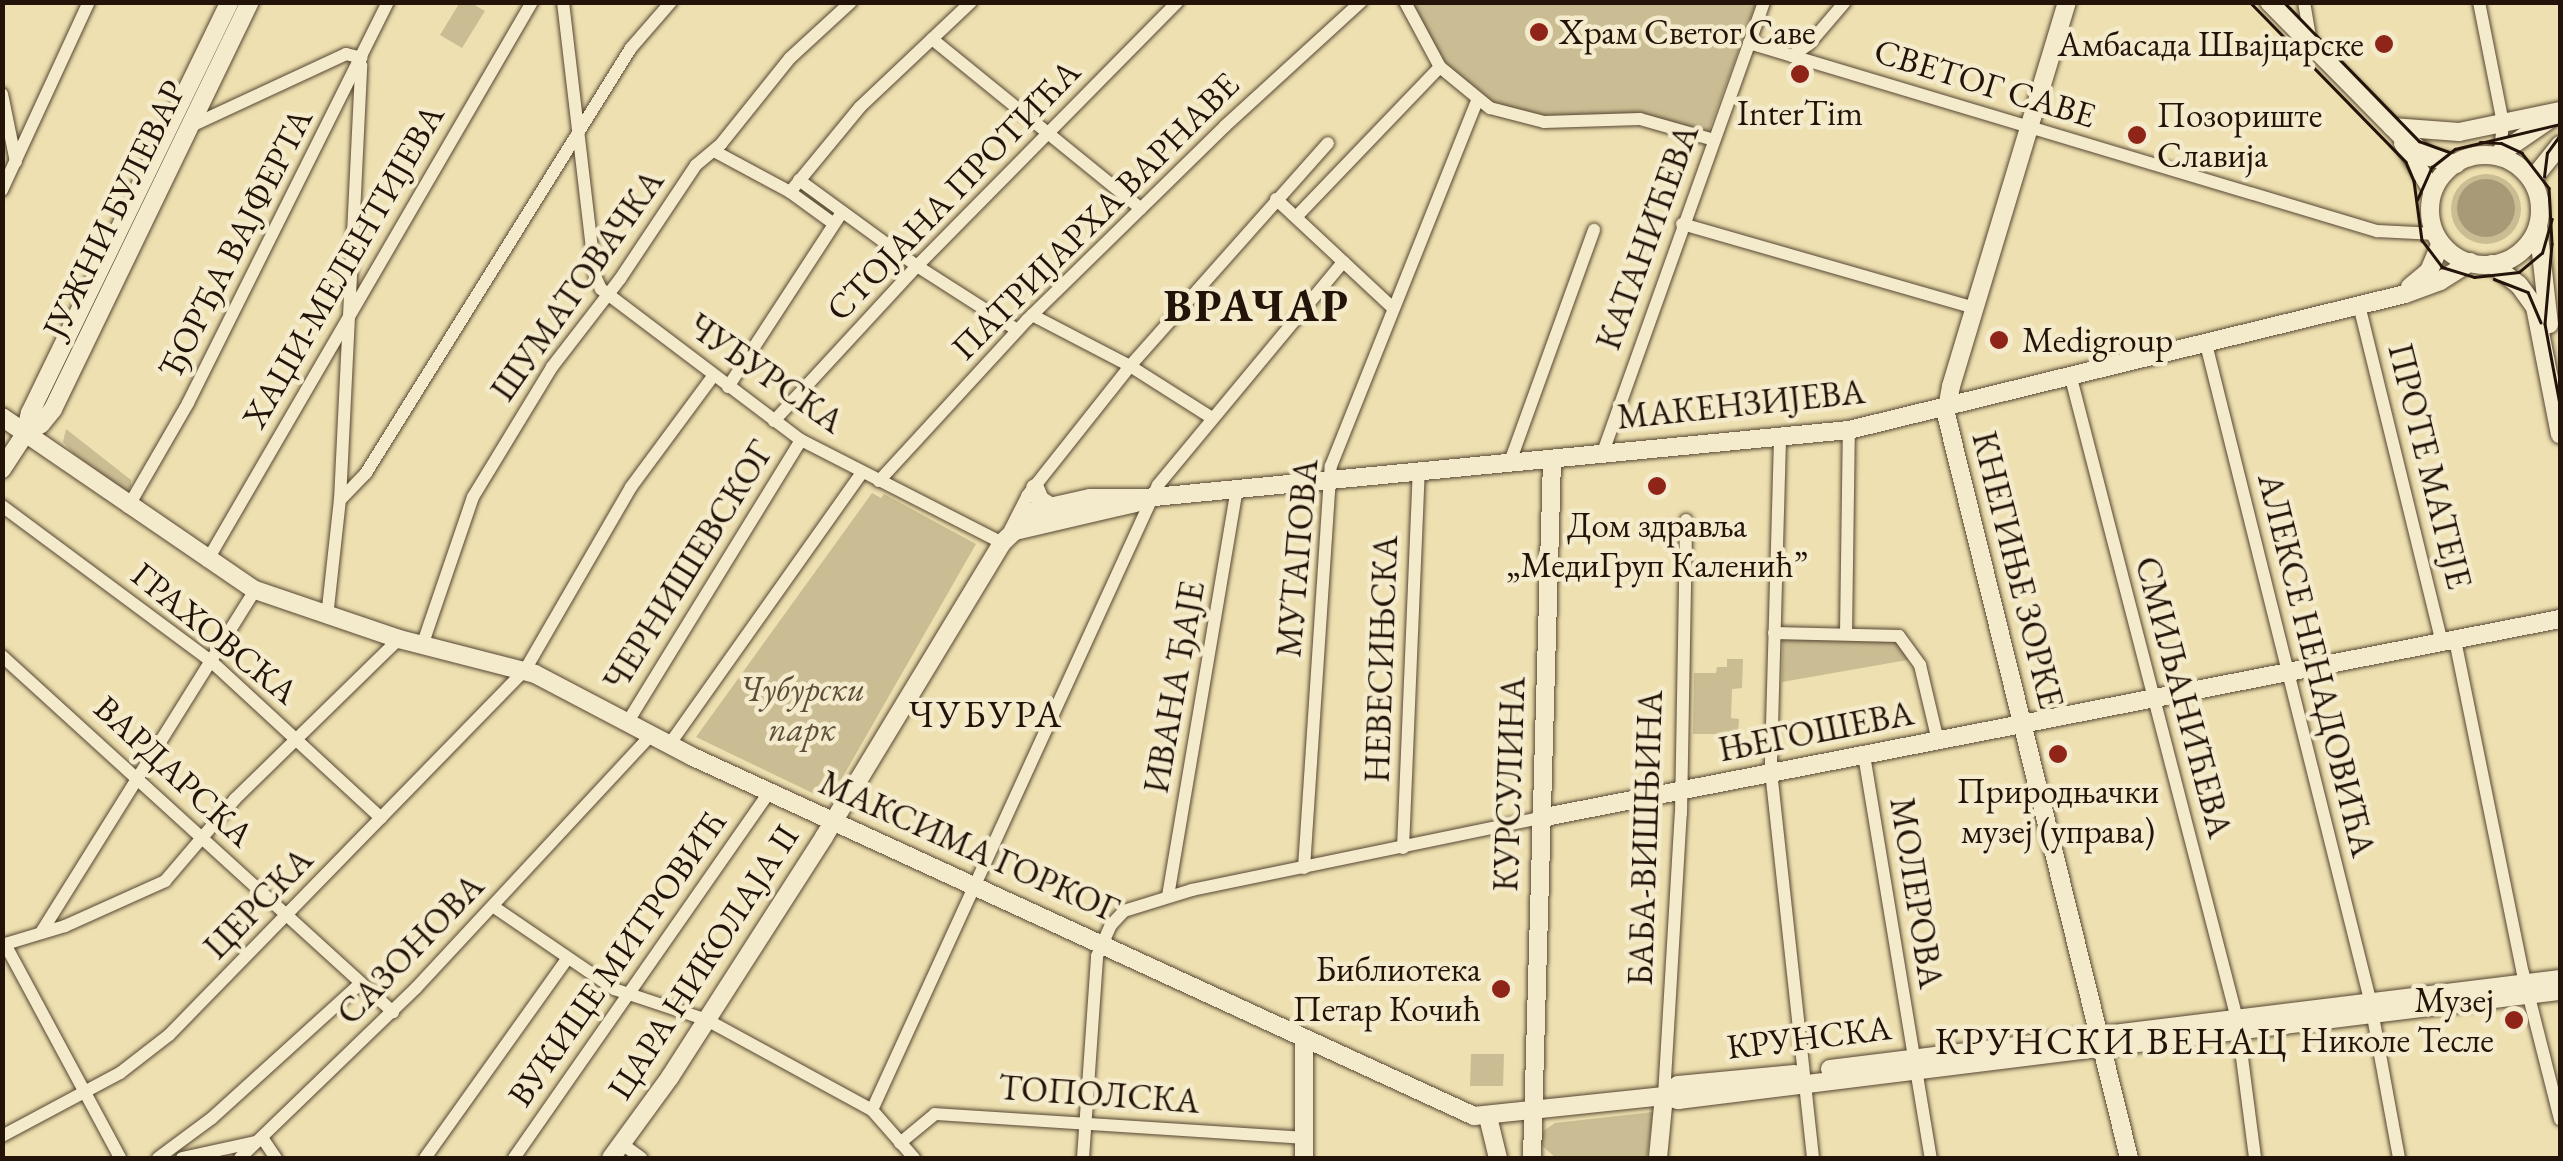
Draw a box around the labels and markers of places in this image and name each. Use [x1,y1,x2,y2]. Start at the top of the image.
place label: Храм Светог Саве [1559,11,1816,53]
marker: Храм Светог Саве [1528,21,1550,43]
place label: Амбасада Швајцарске [2057,23,2364,65]
marker: Амбасада Швајцарске [2373,33,2395,55]
marker: InterTim [1787,61,1813,87]
place label: InterTim [1737,92,1863,134]
place label: Позориште Славија [2157,94,2322,176]
marker: Позориште Славија [2126,124,2148,146]
place label: Medigroup [2022,319,2173,361]
marker: Medigroup [1986,327,2012,353]
marker: Дом здравља „МедиГруп Каленић” [1644,473,1670,499]
place label: Дом здравља „МедиГруп Каленић” [1506,504,1808,586]
marker: Природњачки музеј (управа) [2047,743,2069,765]
place label: Природњачки музеј (управа) [1957,770,2159,852]
place label: Библиотека Петар Кочић [1293,948,1481,1030]
marker: Библиотека Петар Кочић [1490,978,1512,1000]
place label: Музеј Николе Тесле [2300,979,2494,1061]
marker: Музеј Николе Тесле [2503,1009,2525,1031]

